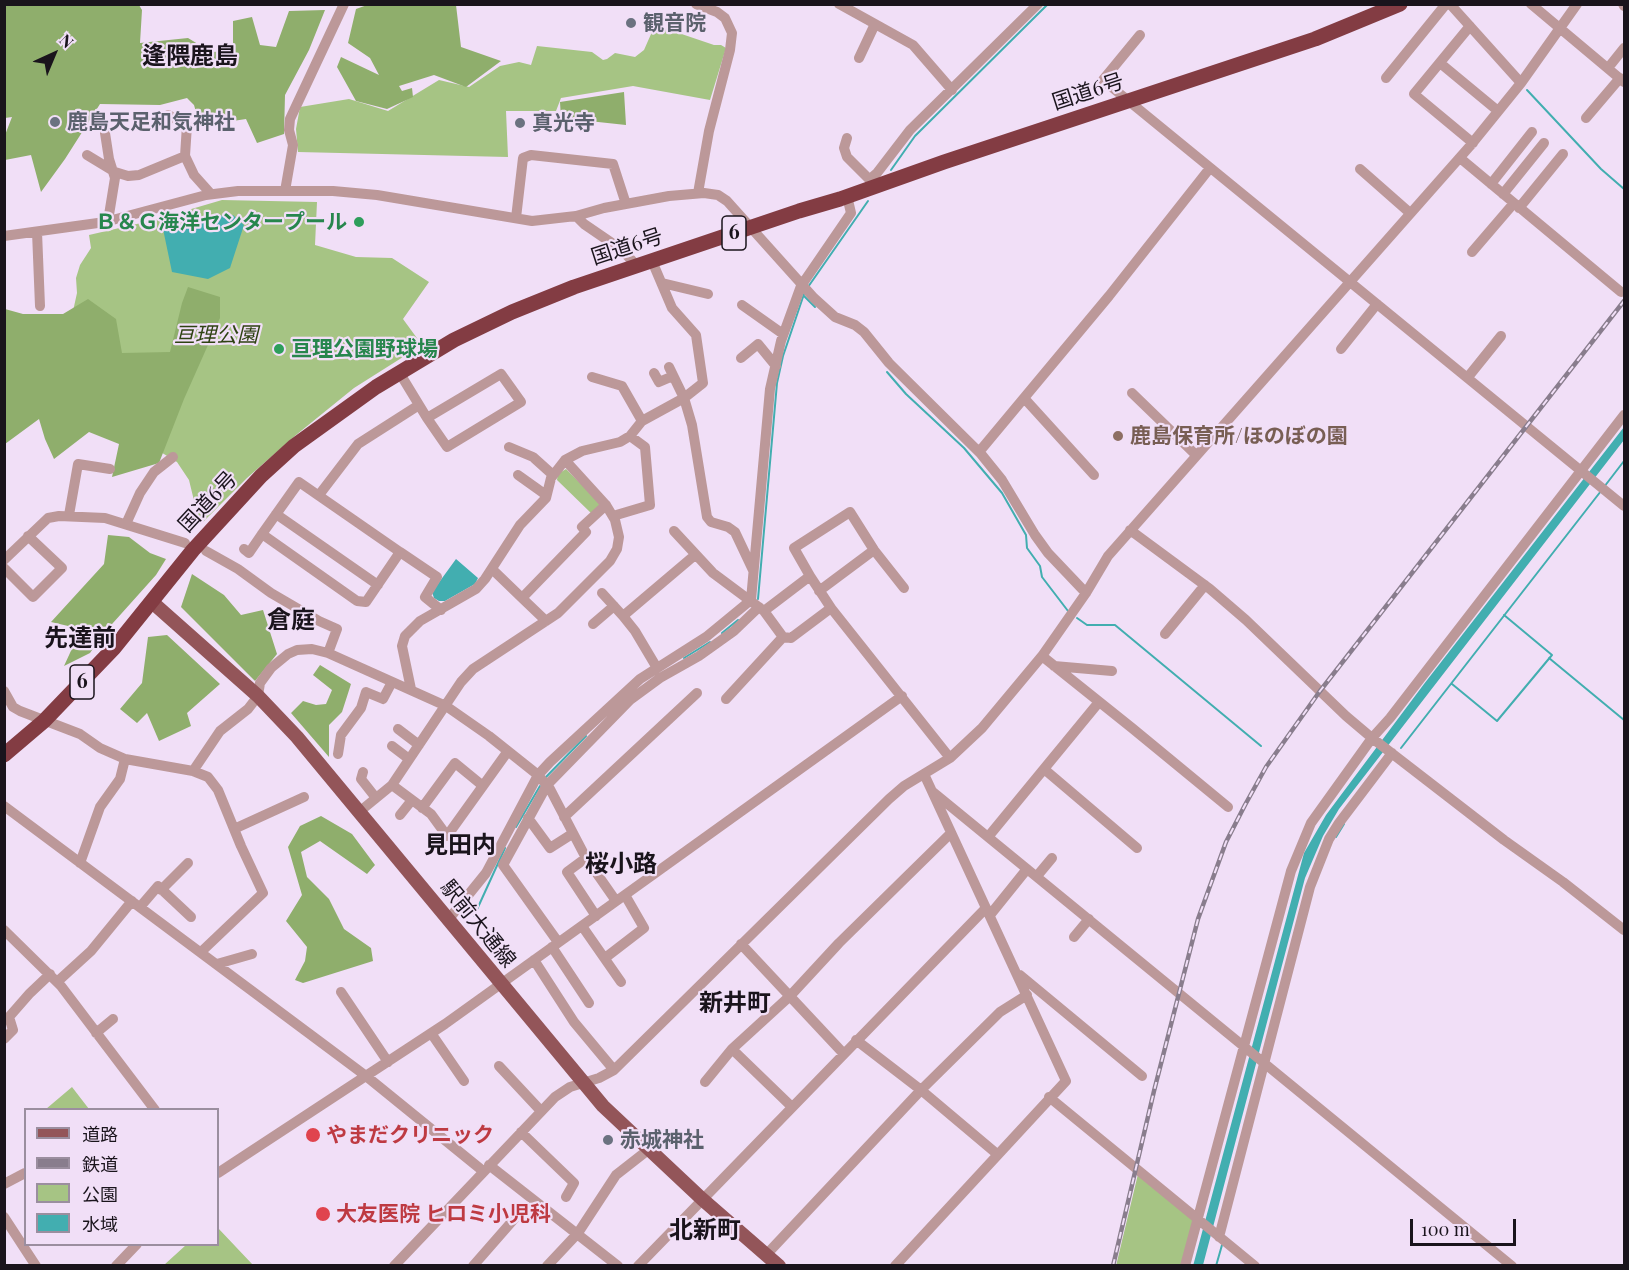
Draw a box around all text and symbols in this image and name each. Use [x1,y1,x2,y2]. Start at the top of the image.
place label: 観音院 [643,10,706,36]
marker: 観音院 [624,16,638,30]
north arrow [24,24,84,84]
text: N [55,29,78,52]
district label: 逢隈鹿島 [142,43,238,71]
street label: 国道6号 [1049,69,1127,115]
place label: 鹿島天足和気神社 [67,109,235,135]
place label: 真光寺 [532,110,595,136]
marker: 鹿島天足和気神社 [48,115,62,129]
marker: 真光寺 [513,116,527,130]
place label: Ｂ＆Ｇ海洋センタープール [95,209,347,235]
marker: Ｂ＆Ｇ海洋センタープール [352,215,366,229]
road number: 6 [722,216,746,250]
street label: 国道6号 [588,224,666,270]
park label: 亘理公園 [174,322,258,348]
place label: 亘理公園野球場 [291,336,438,362]
marker: 亘理公園野球場 [272,342,286,356]
place label: 鹿島保育所/ほのぼの園 [1130,423,1348,449]
marker: 鹿島保育所/ほのぼの園 [1111,429,1125,443]
street label: 国道6号 [174,466,242,538]
district label: 倉庭 [267,607,315,635]
district label: 先達前 [44,625,116,653]
road number: 6 [70,665,94,699]
district label: 見田内 [424,832,496,860]
district label: 桜小路 [585,851,657,879]
street label: 駅前大通線 [435,875,521,973]
district label: 新井町 [699,990,771,1018]
legend [24,1108,219,1246]
text: 道路 [82,1122,118,1146]
place label: やまだクリニック [326,1122,494,1148]
marker: やまだクリニック [304,1126,322,1144]
place label: 赤城神社 [620,1127,704,1153]
marker: 赤城神社 [601,1133,615,1147]
text: 鉄道 [82,1152,118,1176]
text: 公園 [82,1182,118,1206]
place label: 大友医院 ヒロミ小児科 [336,1201,551,1227]
marker: 大友医院 ヒロミ小児科 [314,1205,332,1223]
scale bar [1413,1207,1520,1245]
text: 水域 [82,1212,118,1236]
district label: 北新町 [669,1217,741,1245]
text: 100 m [1421,1217,1470,1241]

